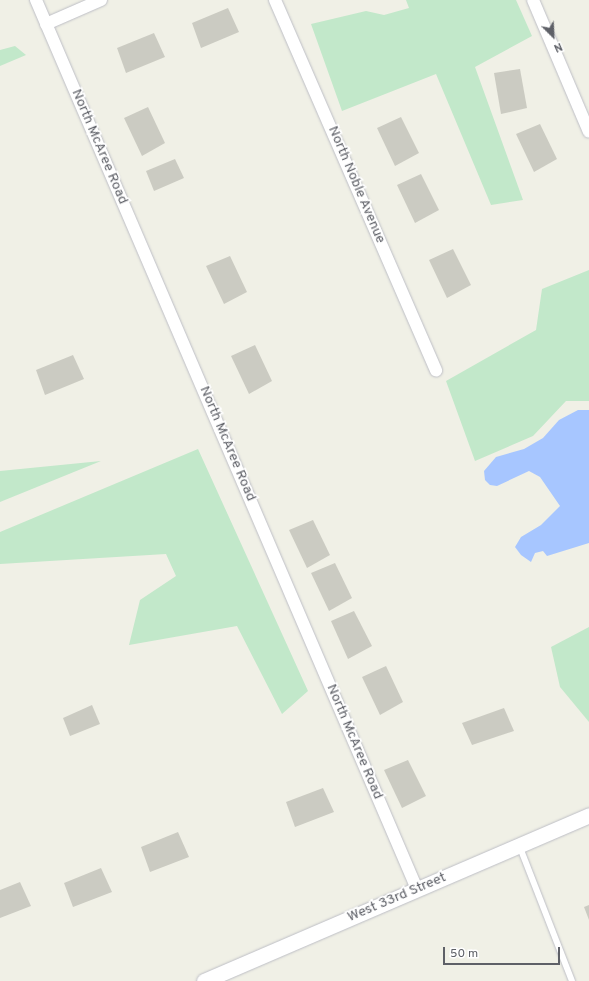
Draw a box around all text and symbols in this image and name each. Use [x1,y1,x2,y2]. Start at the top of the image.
north arrow [533,16,573,56]
text: N [551,39,564,55]
street label: North McAree Road [67,87,131,207]
street label: North Noble Avenue [324,124,388,246]
street label: North McAree Road [195,384,259,504]
street label: North McAree Road [322,682,386,802]
street label: West 33rd Street [345,870,449,926]
scale bar [445,939,562,965]
text: 50 m [450,946,478,962]

